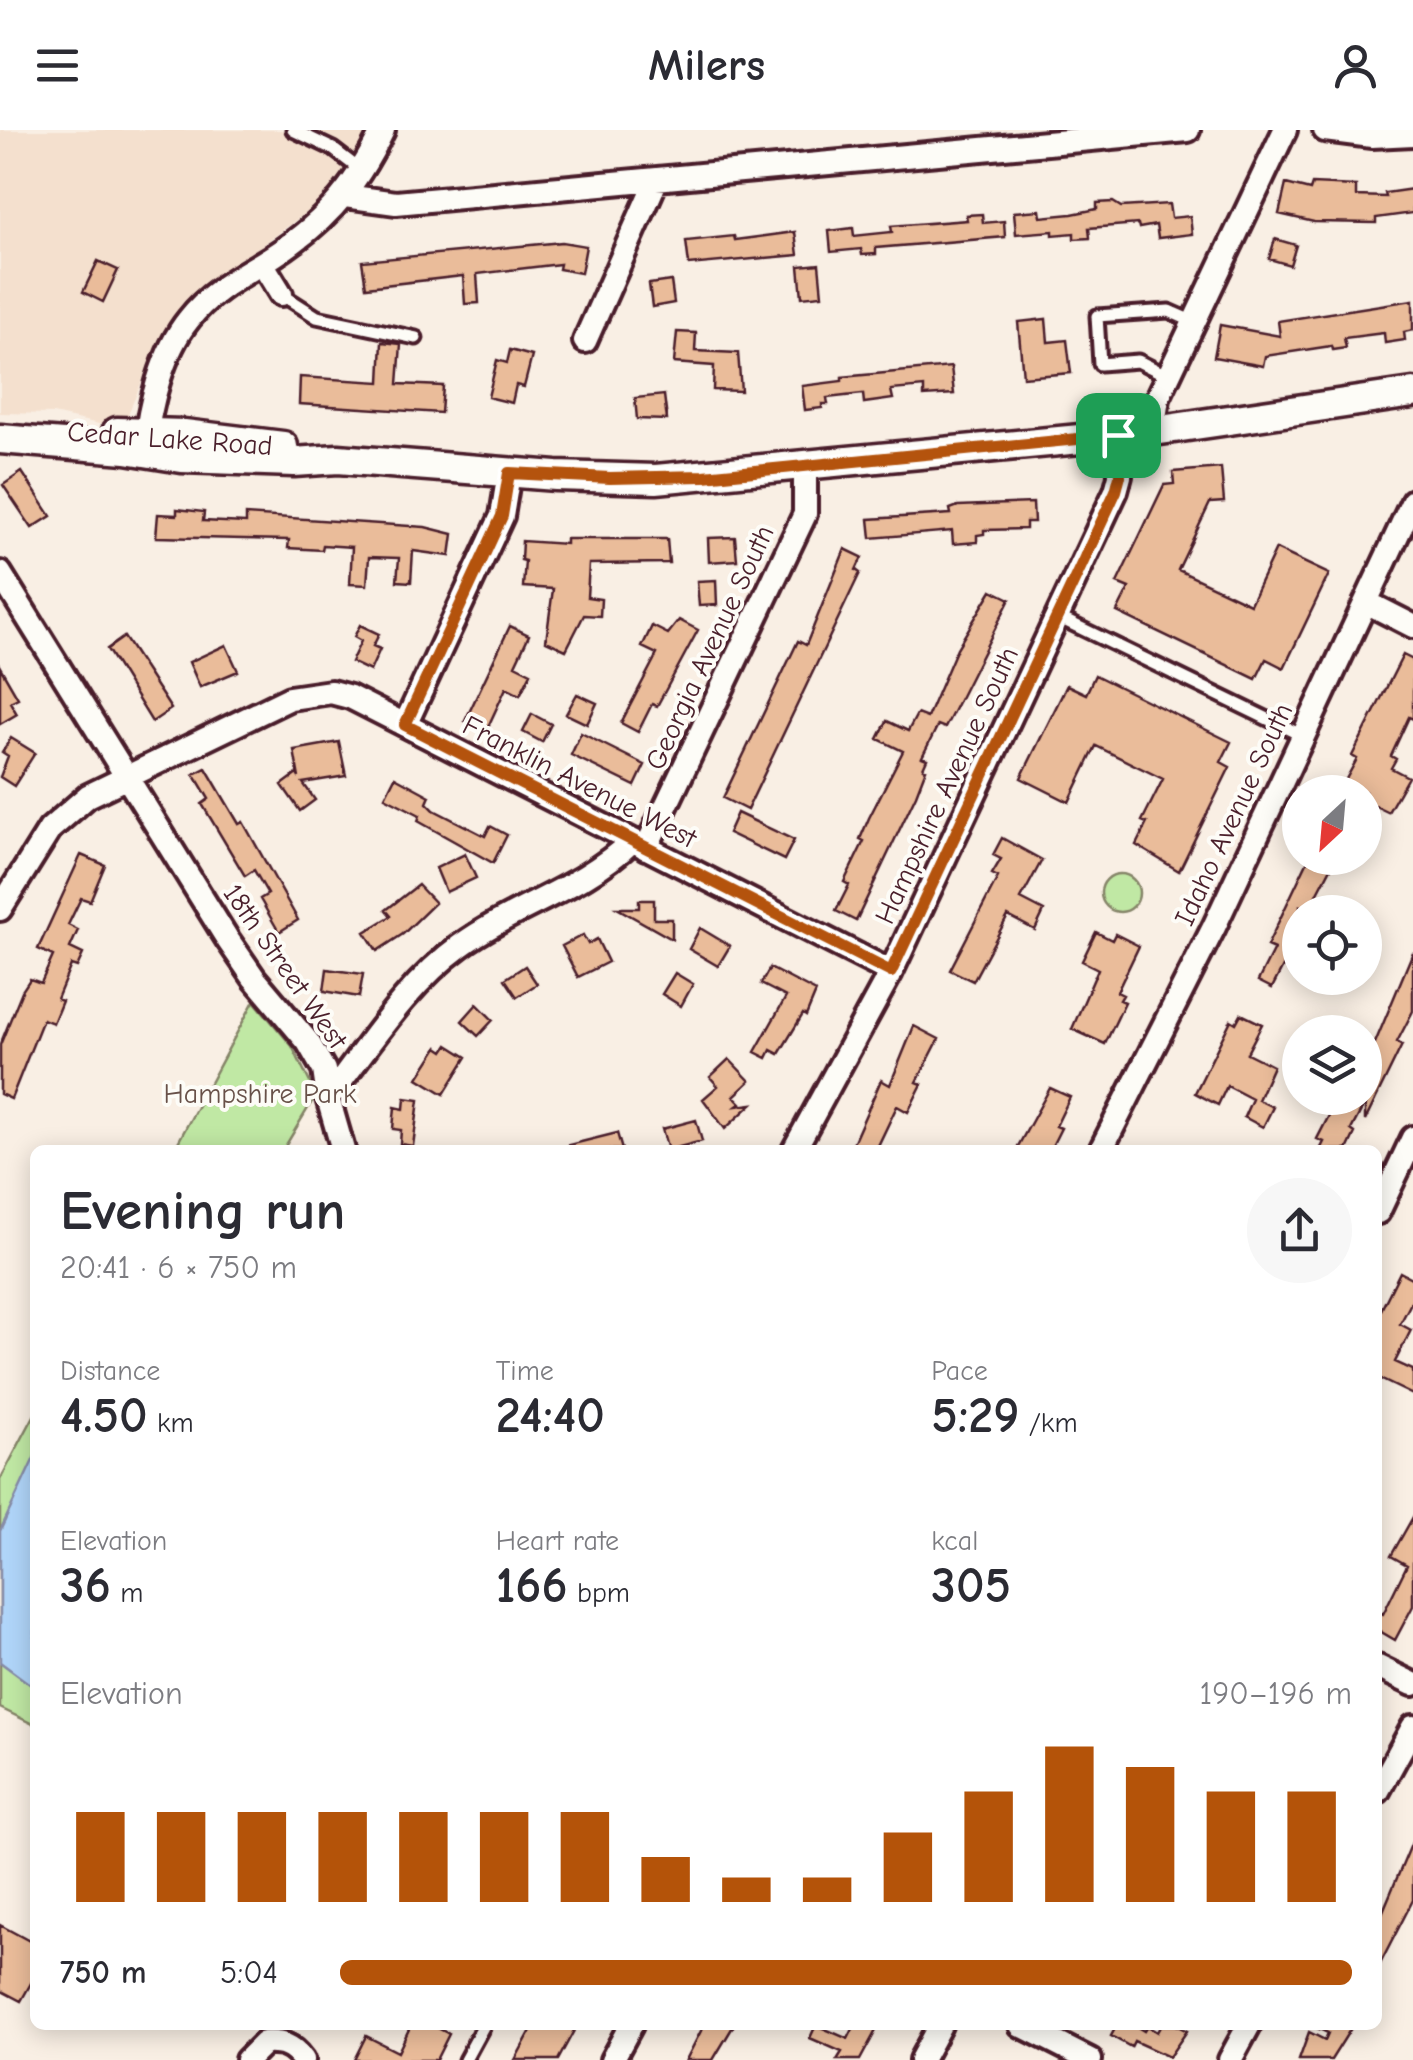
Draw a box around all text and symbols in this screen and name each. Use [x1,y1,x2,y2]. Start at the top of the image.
icon: menu [30,38,85,93]
icon: person [1328,38,1383,93]
text: Milers [648,39,765,91]
pin [1076,393,1161,478]
icon: arrive [1091,408,1146,463]
street label: Cedar Lake Road [66,416,274,462]
street label: Georgia Avenue South [639,520,781,775]
street label: Hampshire Avenue South [869,642,1025,929]
street label: Idaho Avenue South [1168,698,1299,931]
street label: Franklin Avenue West [457,709,703,855]
north arrow [1282,775,1382,875]
map controls [1282,775,1382,1115]
street label: 18th Street West [217,878,354,1056]
button: locate [1282,895,1382,995]
button: layers [1282,1015,1382,1115]
park label: Hampshire Park [163,1078,357,1110]
button: share [1247,1178,1352,1283]
text: Evening run [60,1179,345,1243]
text: 20:41 · 6 × 750 m [60,1249,297,1286]
text: Distance [60,1355,160,1387]
text: Time [496,1355,554,1387]
text: Pace [931,1355,988,1387]
text: 4.50 [60,1387,148,1445]
text: 24:40 [496,1387,605,1445]
text: 5:29 [931,1387,1019,1445]
text: km [148,1407,194,1439]
text: /km [1019,1407,1078,1439]
text: Elevation [60,1525,167,1557]
text: Heart rate [496,1525,619,1557]
text: kcal [931,1525,978,1557]
text: 36 [60,1557,111,1615]
text: 166 [496,1557,568,1615]
text: 305 [931,1557,1011,1615]
text: m [111,1577,143,1609]
text: bpm [568,1577,630,1609]
text: Elevation [60,1675,183,1712]
text: 190–196 m [1199,1675,1352,1712]
text: 750 m [60,1954,147,1991]
text: 5:04 [220,1954,278,1991]

